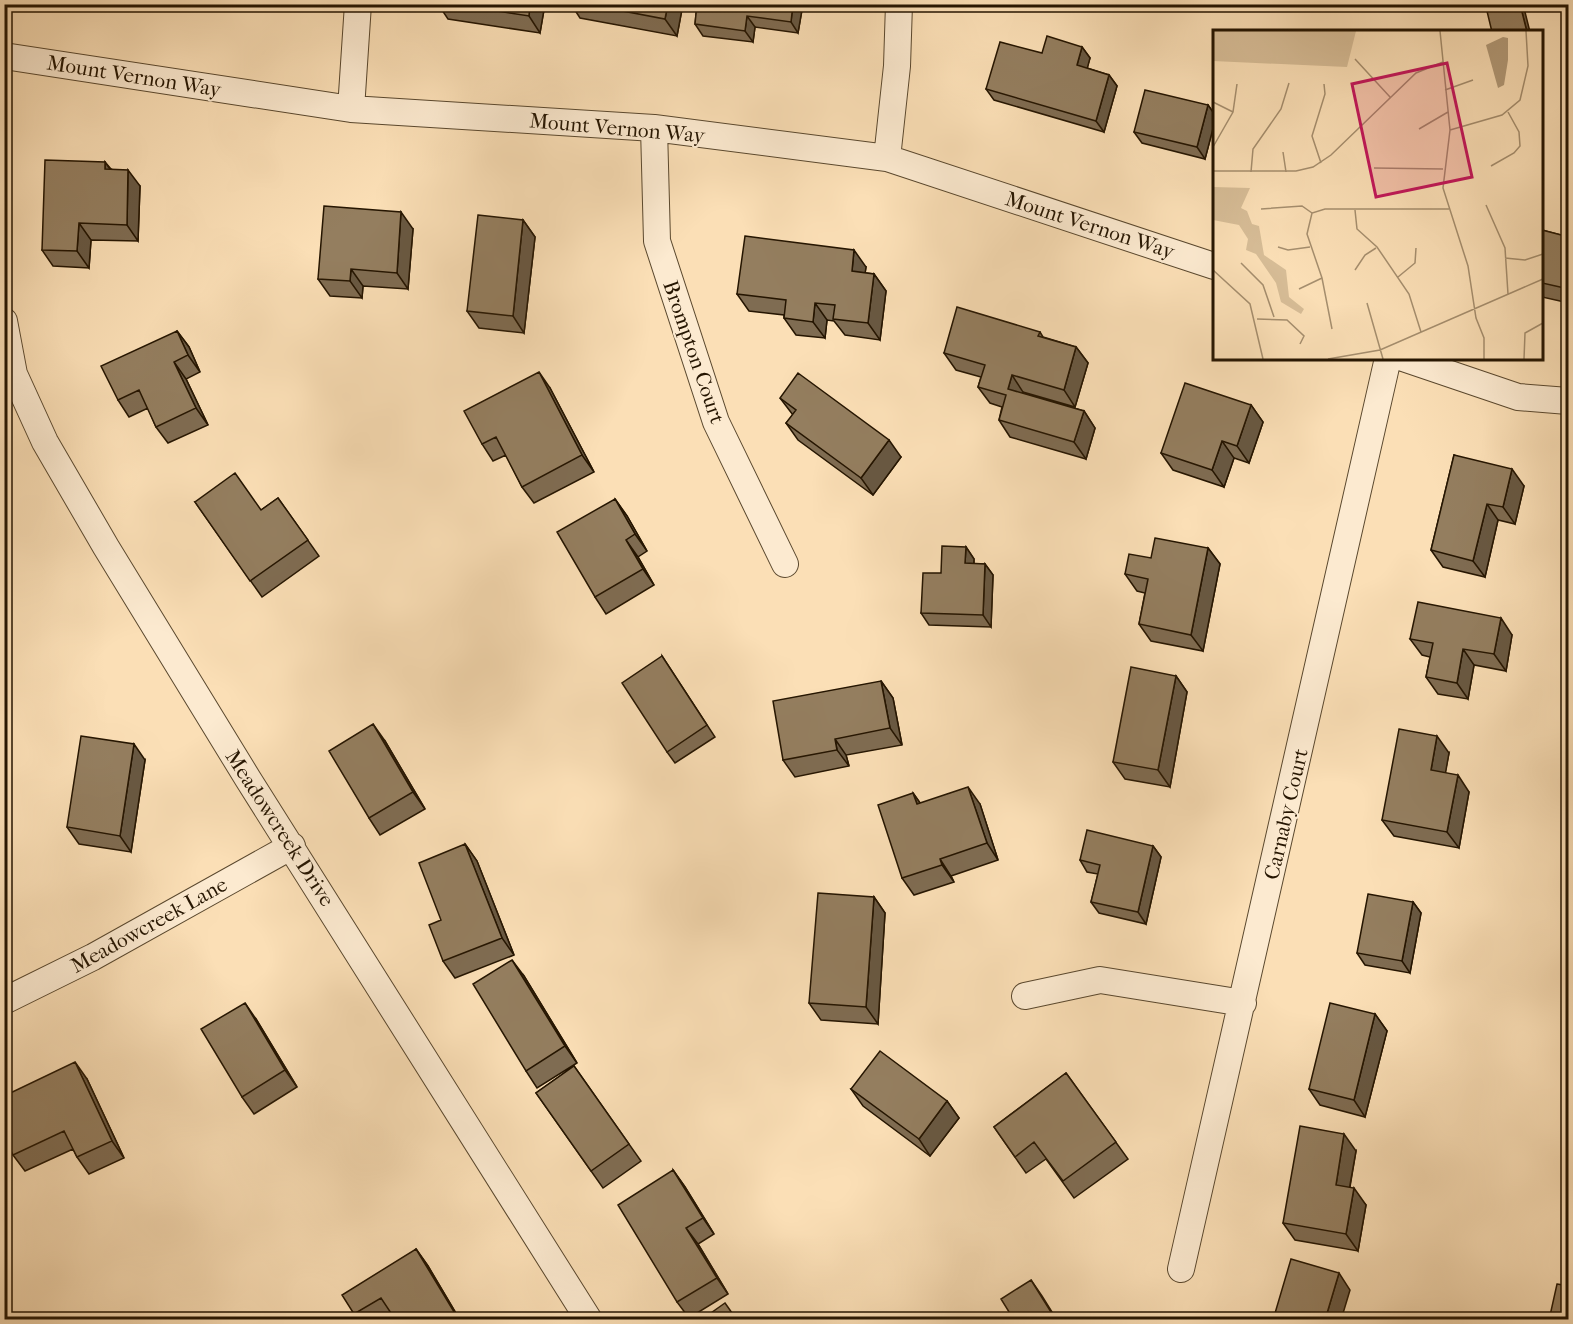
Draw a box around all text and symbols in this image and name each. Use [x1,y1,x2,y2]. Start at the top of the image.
inset map [1213,30,1543,360]
street label: Mount Vernon Way [45,50,224,102]
street label: Mount Vernon Way [528,108,707,148]
street label: Mount Vernon Way [1003,186,1178,264]
street label: Brompton Court [658,277,730,427]
street label: Meadowcreek Drive [221,745,339,911]
street label: Carnaby Court [1259,746,1313,882]
street label: Meadowcreek Lane [67,872,231,978]

